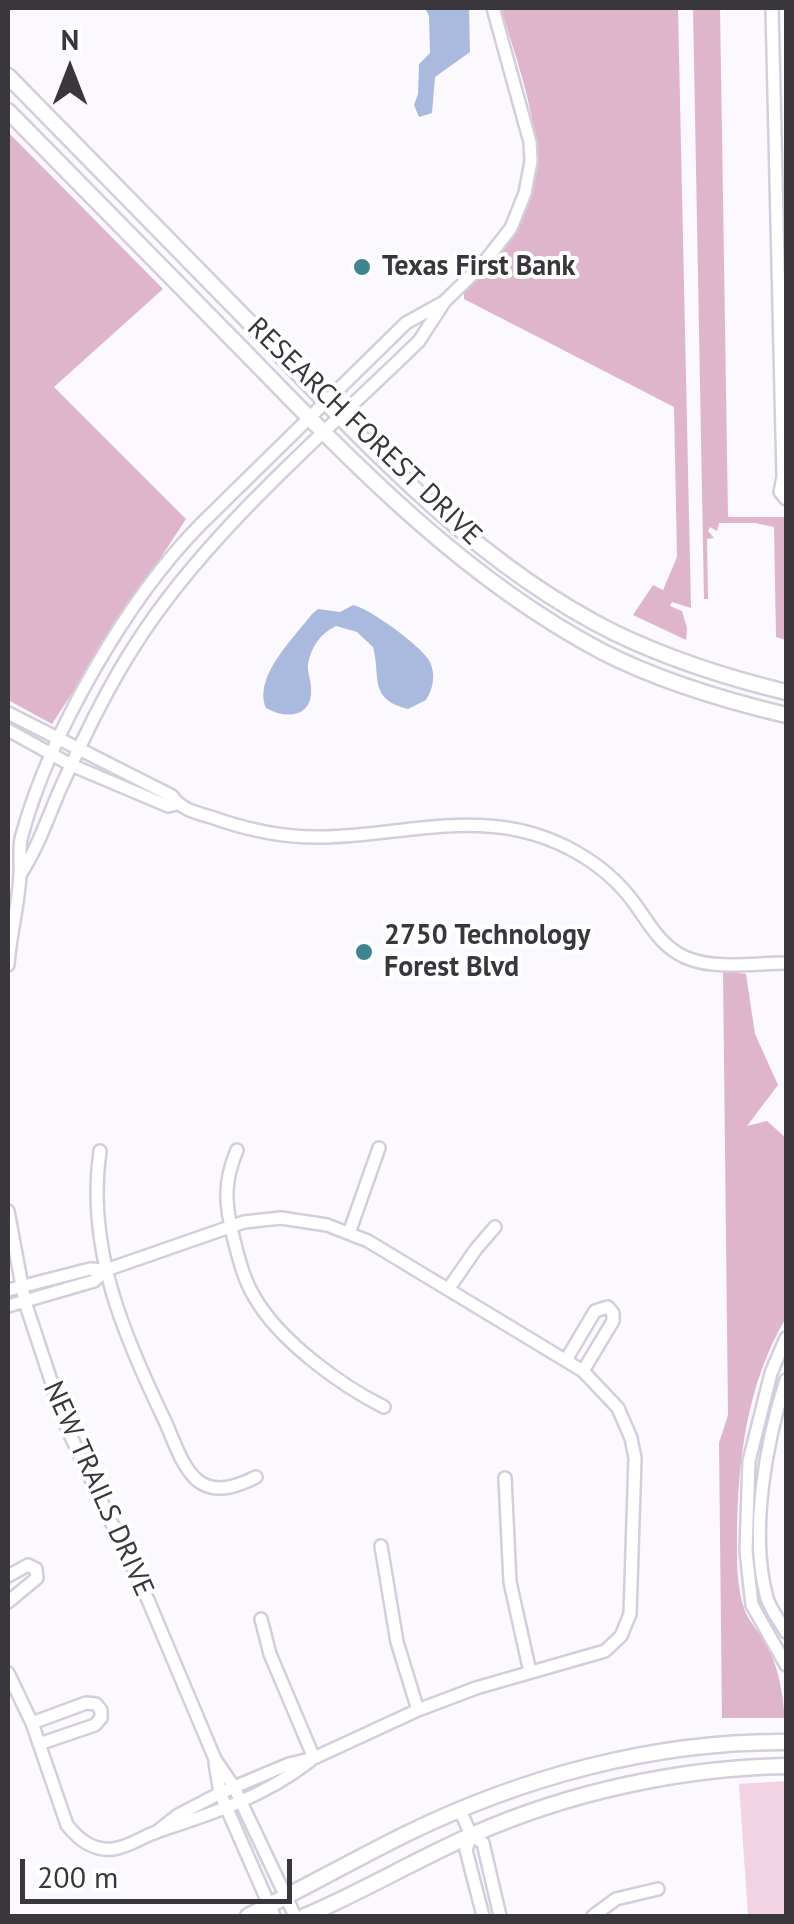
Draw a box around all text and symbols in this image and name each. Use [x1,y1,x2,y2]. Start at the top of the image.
north arrow [20,20,120,120]
text: N [61,21,79,58]
place label: Texas First Bank [382,250,575,284]
marker: Texas First Bank [351,256,373,278]
street label: RESEARCH FOREST DRIVE [240,311,488,553]
place label: 2750 Technology Forest Blvd [384,919,590,985]
marker: 2750 Technology Forest Blvd [353,941,375,963]
street label: NEW TRAILS DRIVE [36,1376,160,1602]
scale bar [25,1839,298,1901]
text: 200 m [37,1857,118,1896]

